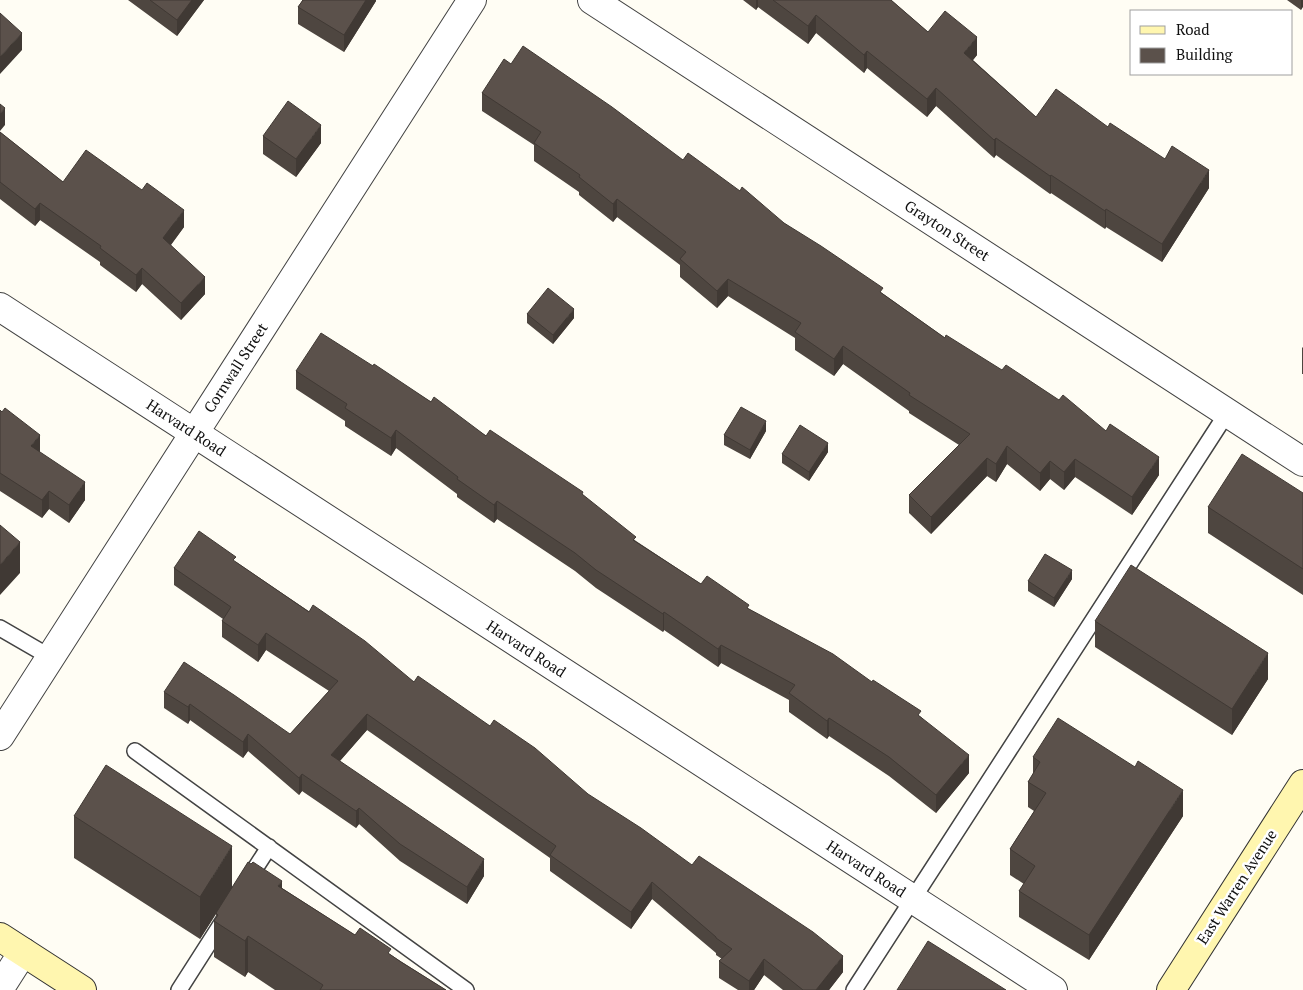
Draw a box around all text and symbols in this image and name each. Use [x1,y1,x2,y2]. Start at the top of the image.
legend [1130,10,1293,75]
text: Road [1176,19,1209,39]
text: Building [1176,44,1234,64]
street label: Grayton Street [901,195,994,265]
street label: Cornwall Street [199,318,272,416]
street label: Harvard Road [143,394,230,460]
street label: Harvard Road [483,615,570,681]
street label: East Warren Avenue [1192,825,1281,948]
street label: Harvard Road [823,835,910,901]

